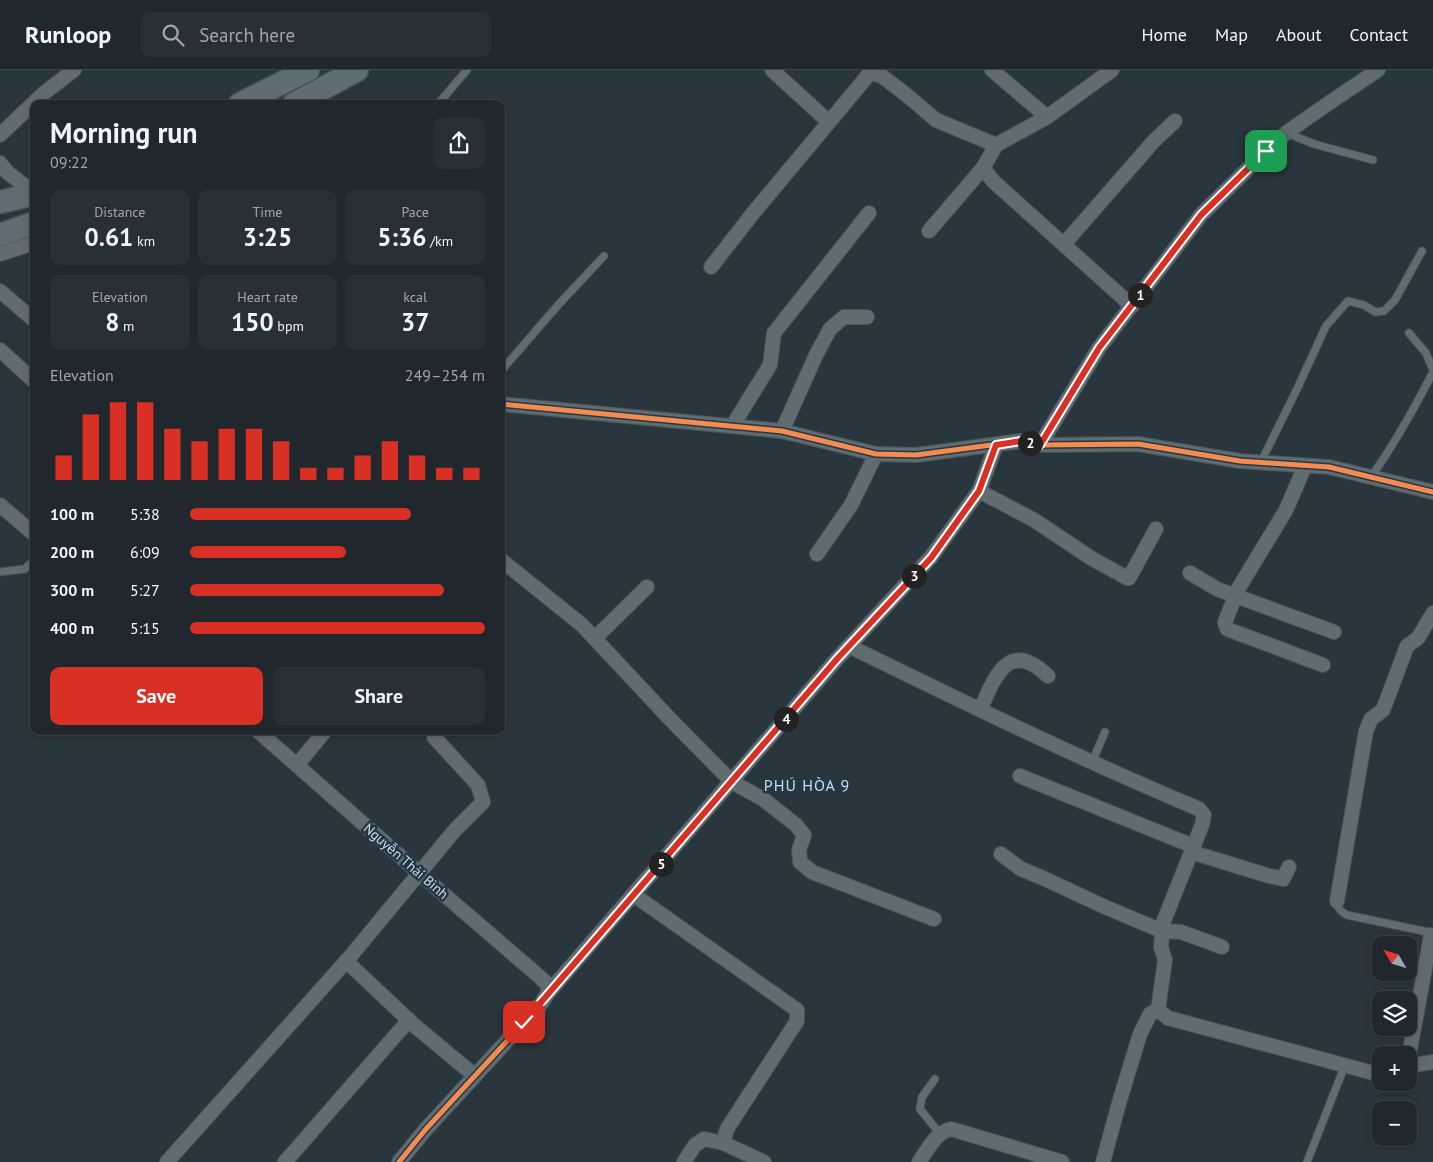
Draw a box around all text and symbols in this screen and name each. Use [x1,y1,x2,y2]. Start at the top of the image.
search box [141,12,491,57]
text: Runloop [25,19,111,50]
icon: search [159,21,187,49]
text: Search here [199,23,295,47]
text: Home [1141,23,1187,46]
text: Map [1215,23,1248,46]
text: About [1276,23,1322,46]
text: Contact [1350,23,1408,46]
text: Morning run [50,114,198,151]
button: share [433,117,485,169]
pin [1245,130,1287,172]
icon: arrive [1252,137,1280,165]
text: 09:22 [50,152,88,172]
text: Distance [94,203,145,221]
text: Time [252,203,283,221]
text: Pace [401,203,429,221]
text: 0.61 [85,221,133,253]
text: 3:25 [243,221,292,253]
text: 5:36 [377,221,426,253]
text: km [133,232,155,250]
text: /km [426,232,453,250]
pin: 1 [1128,282,1152,308]
text: 1 [1137,286,1144,304]
text: Elevation [92,288,148,306]
text: Heart rate [237,288,298,306]
text: kcal [403,288,427,306]
text: 8 [105,306,119,338]
text: 150 [231,306,274,338]
text: 37 [401,306,429,338]
text: m [119,317,134,335]
text: bpm [274,317,304,335]
text: Elevation [50,365,114,385]
text: 249–254 m [405,365,485,385]
pin: 2 [1018,430,1042,456]
text: 2 [1027,434,1034,452]
text: 100 m [50,504,94,524]
text: 5:38 [130,504,160,524]
text: 200 m [50,542,94,562]
text: 6:09 [130,542,160,562]
pin: 3 [902,564,926,588]
text: 3 [911,567,918,585]
text: 300 m [50,580,94,600]
text: 5:27 [130,580,160,600]
text: 400 m [50,618,94,638]
text: 5:15 [130,618,160,638]
button: Save [50,667,263,725]
button: Share [273,667,485,725]
pin: 4 [774,706,798,732]
text: 4 [783,710,790,728]
district label: PHÚ HÒA 9 [764,775,850,795]
street label: Nguyễn Thái Bình [360,819,452,903]
pin: 5 [648,852,674,876]
text: 5 [658,855,665,873]
north arrow [1372,936,1418,981]
map controls [1372,936,1417,1146]
button: layers [1372,991,1417,1036]
pin [503,1001,545,1043]
icon: check [510,1008,538,1036]
button: + [1372,1046,1417,1091]
button: − [1372,1101,1417,1146]

